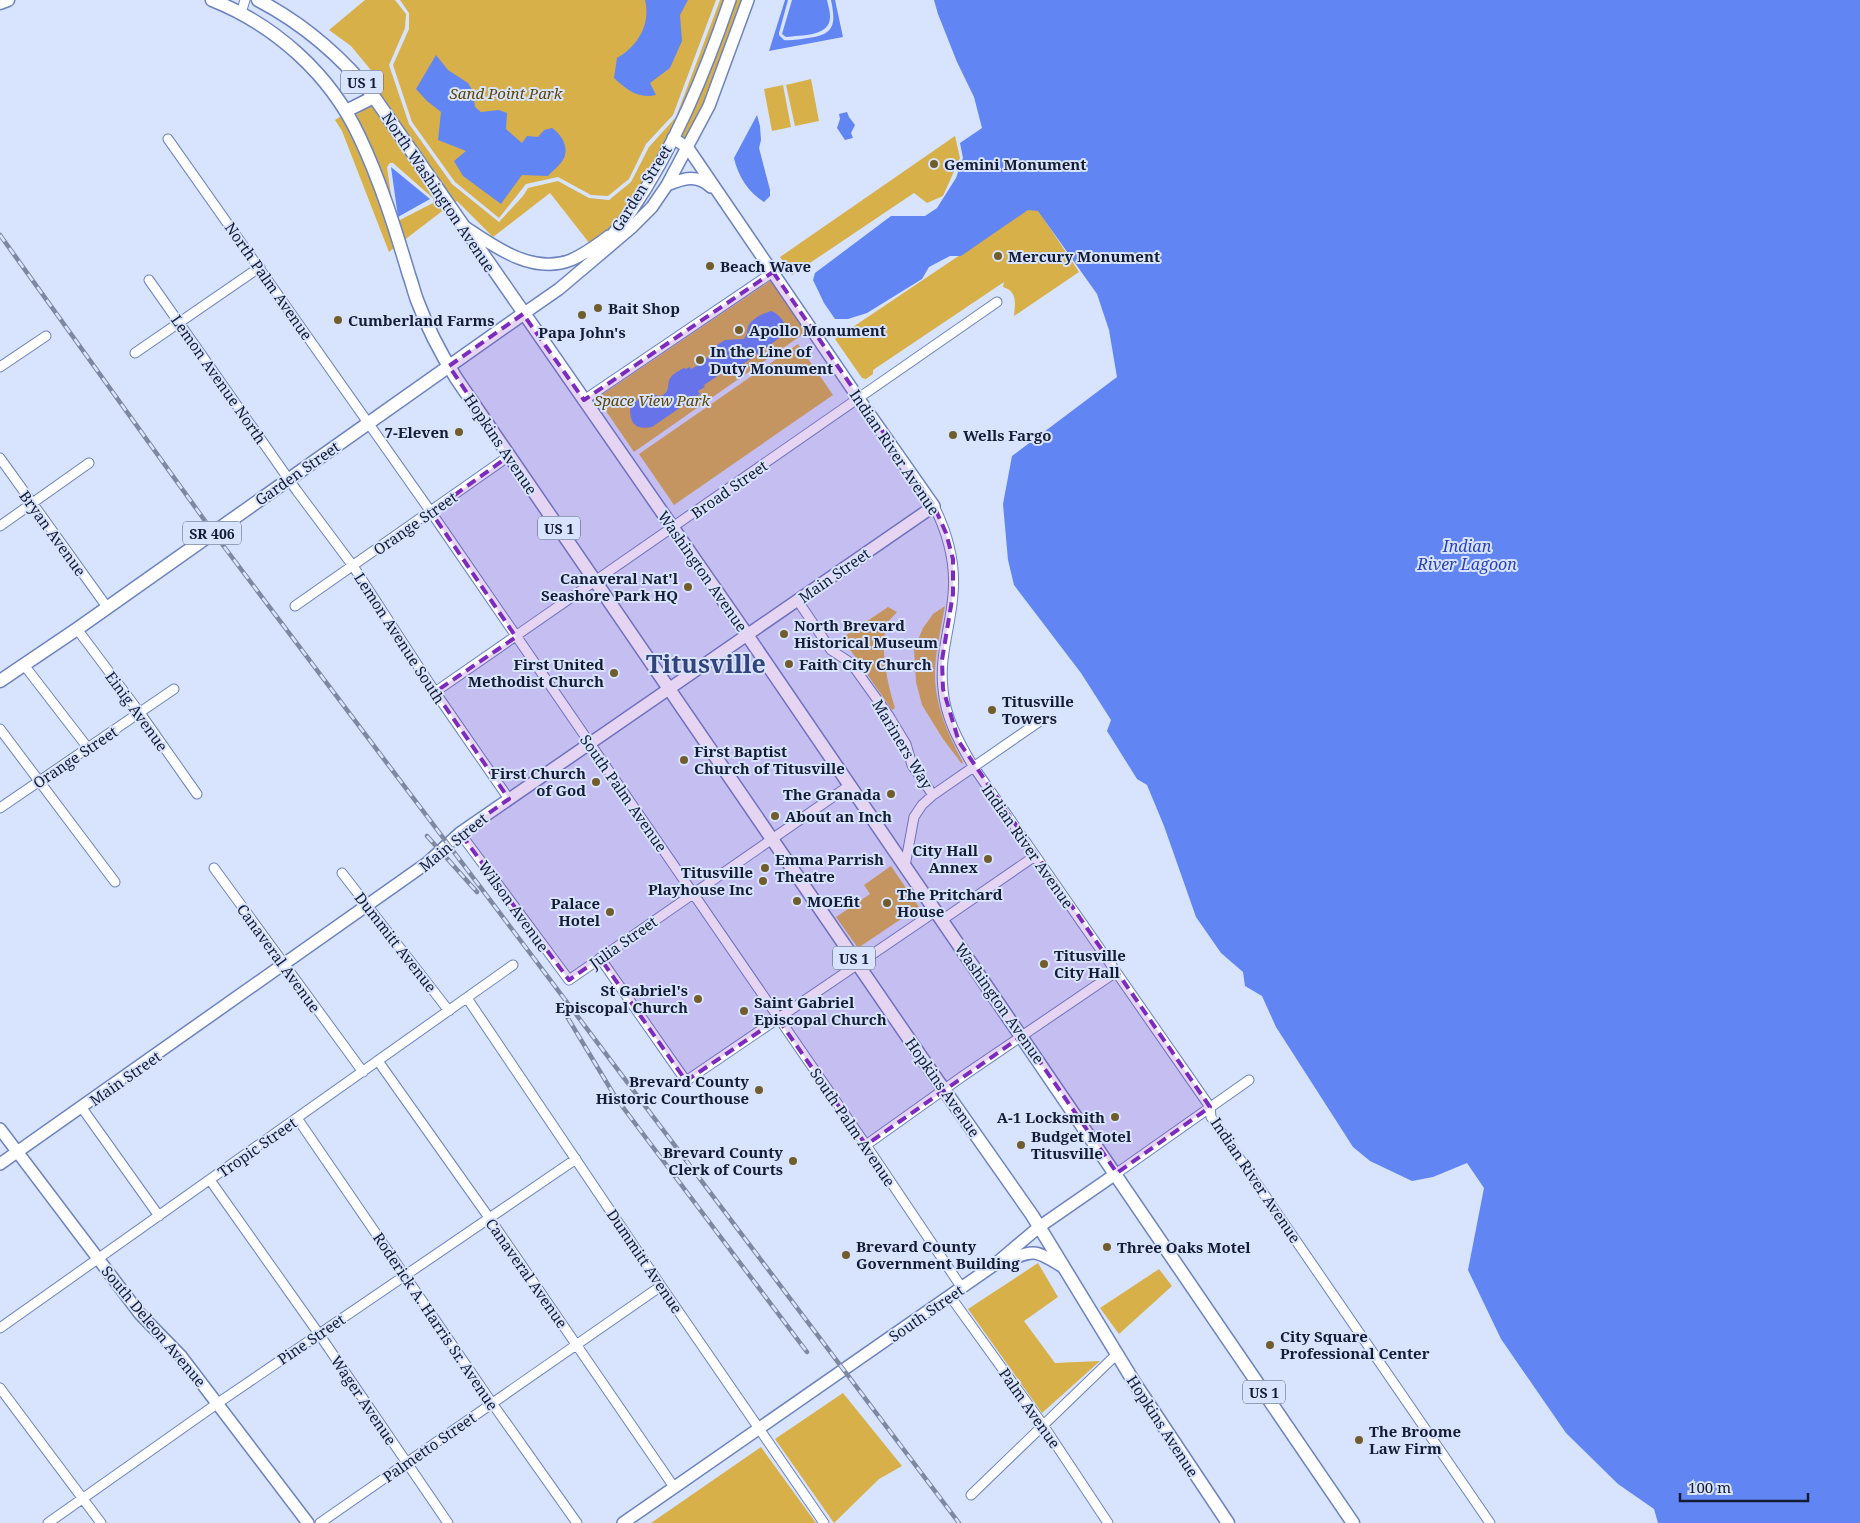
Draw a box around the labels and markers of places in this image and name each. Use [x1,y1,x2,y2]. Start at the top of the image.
place label: Gemini Monument [944,154,1086,174]
marker: Gemini Monument [928,158,940,170]
place label: Mercury Monument [1008,246,1160,266]
marker: Mercury Monument [992,250,1004,262]
place label: Beach Wave [720,256,811,276]
marker: Beach Wave [704,260,716,272]
place label: Bait Shop [608,298,680,318]
marker: Bait Shop [592,302,604,314]
marker: Papa John's [576,309,588,321]
place label: Cumberland Farms [348,310,494,330]
marker: Cumberland Farms [332,314,344,326]
place label: Apollo Monument [749,320,886,340]
place label: Papa John's [538,322,626,342]
marker: Apollo Monument [733,324,745,336]
place label: In the Line of Duty Monument [710,341,833,378]
marker: In the Line of Duty Monument [694,354,706,366]
place label: 7-Eleven [385,422,449,442]
place label: Wells Fargo [963,425,1052,445]
marker: 7-Eleven [453,426,465,438]
marker: Wells Fargo [947,429,959,441]
place label: Canaveral Nat'l Seashore Park HQ [541,568,679,605]
marker: Canaveral Nat'l Seashore Park HQ [682,581,694,593]
place label: North Brevard Historical Museum [794,615,938,652]
marker: North Brevard Historical Museum [778,628,790,640]
place label: First United Methodist Church [468,654,604,691]
place label: Faith City Church [799,654,932,674]
marker: Faith City Church [783,658,795,670]
marker: First United Methodist Church [608,667,620,679]
place label: Titusville Towers [1002,691,1074,728]
marker: Titusville Towers [986,704,998,716]
place label: First Baptist Church of Titusville [694,741,845,778]
marker: First Baptist Church of Titusville [678,754,690,766]
place label: First Church of God [491,763,586,800]
marker: First Church of God [590,776,602,788]
place label: The Granada [783,784,881,804]
marker: The Granada [885,788,897,800]
place label: About an Inch [785,806,892,826]
marker: About an Inch [769,810,781,822]
place label: City Hall Annex [912,840,979,877]
place label: Emma Parrish Theatre [775,849,884,886]
marker: City Hall Annex [982,853,994,865]
place label: Titusville Playhouse Inc [648,862,753,899]
marker: Emma Parrish Theatre [759,862,771,874]
marker: Titusville Playhouse Inc [757,875,769,887]
place label: The Pritchard House [897,884,1003,921]
place label: MOEfit [807,891,860,911]
place label: Palace Hotel [551,893,601,930]
marker: MOEfit [791,895,803,907]
marker: The Pritchard House [881,897,893,909]
marker: Palace Hotel [604,906,616,918]
place label: Titusville City Hall [1054,945,1126,982]
marker: Titusville City Hall [1038,958,1050,970]
place label: St Gabriel's Episcopal Church [555,980,688,1017]
place label: Saint Gabriel Episcopal Church [754,992,887,1029]
marker: St Gabriel's Episcopal Church [692,993,704,1005]
marker: Saint Gabriel Episcopal Church [738,1005,750,1017]
place label: Brevard County Historic Courthouse [596,1071,749,1108]
marker: Brevard County Historic Courthouse [753,1084,765,1096]
place label: A-1 Locksmith [997,1107,1105,1127]
marker: A-1 Locksmith [1109,1111,1121,1123]
place label: Budget Motel Titusville [1031,1126,1132,1163]
marker: Budget Motel Titusville [1015,1139,1027,1151]
place label: Brevard County Clerk of Courts [663,1142,783,1179]
marker: Brevard County Clerk of Courts [787,1155,799,1167]
place label: Brevard County Government Building [856,1236,1020,1273]
place label: Three Oaks Motel [1117,1237,1251,1257]
marker: Three Oaks Motel [1101,1241,1113,1253]
marker: Brevard County Government Building [840,1249,852,1261]
place label: City Square Professional Center [1280,1326,1430,1363]
marker: City Square Professional Center [1264,1339,1276,1351]
place label: The Broome Law Firm [1369,1421,1461,1458]
marker: The Broome Law Firm [1353,1434,1365,1446]

